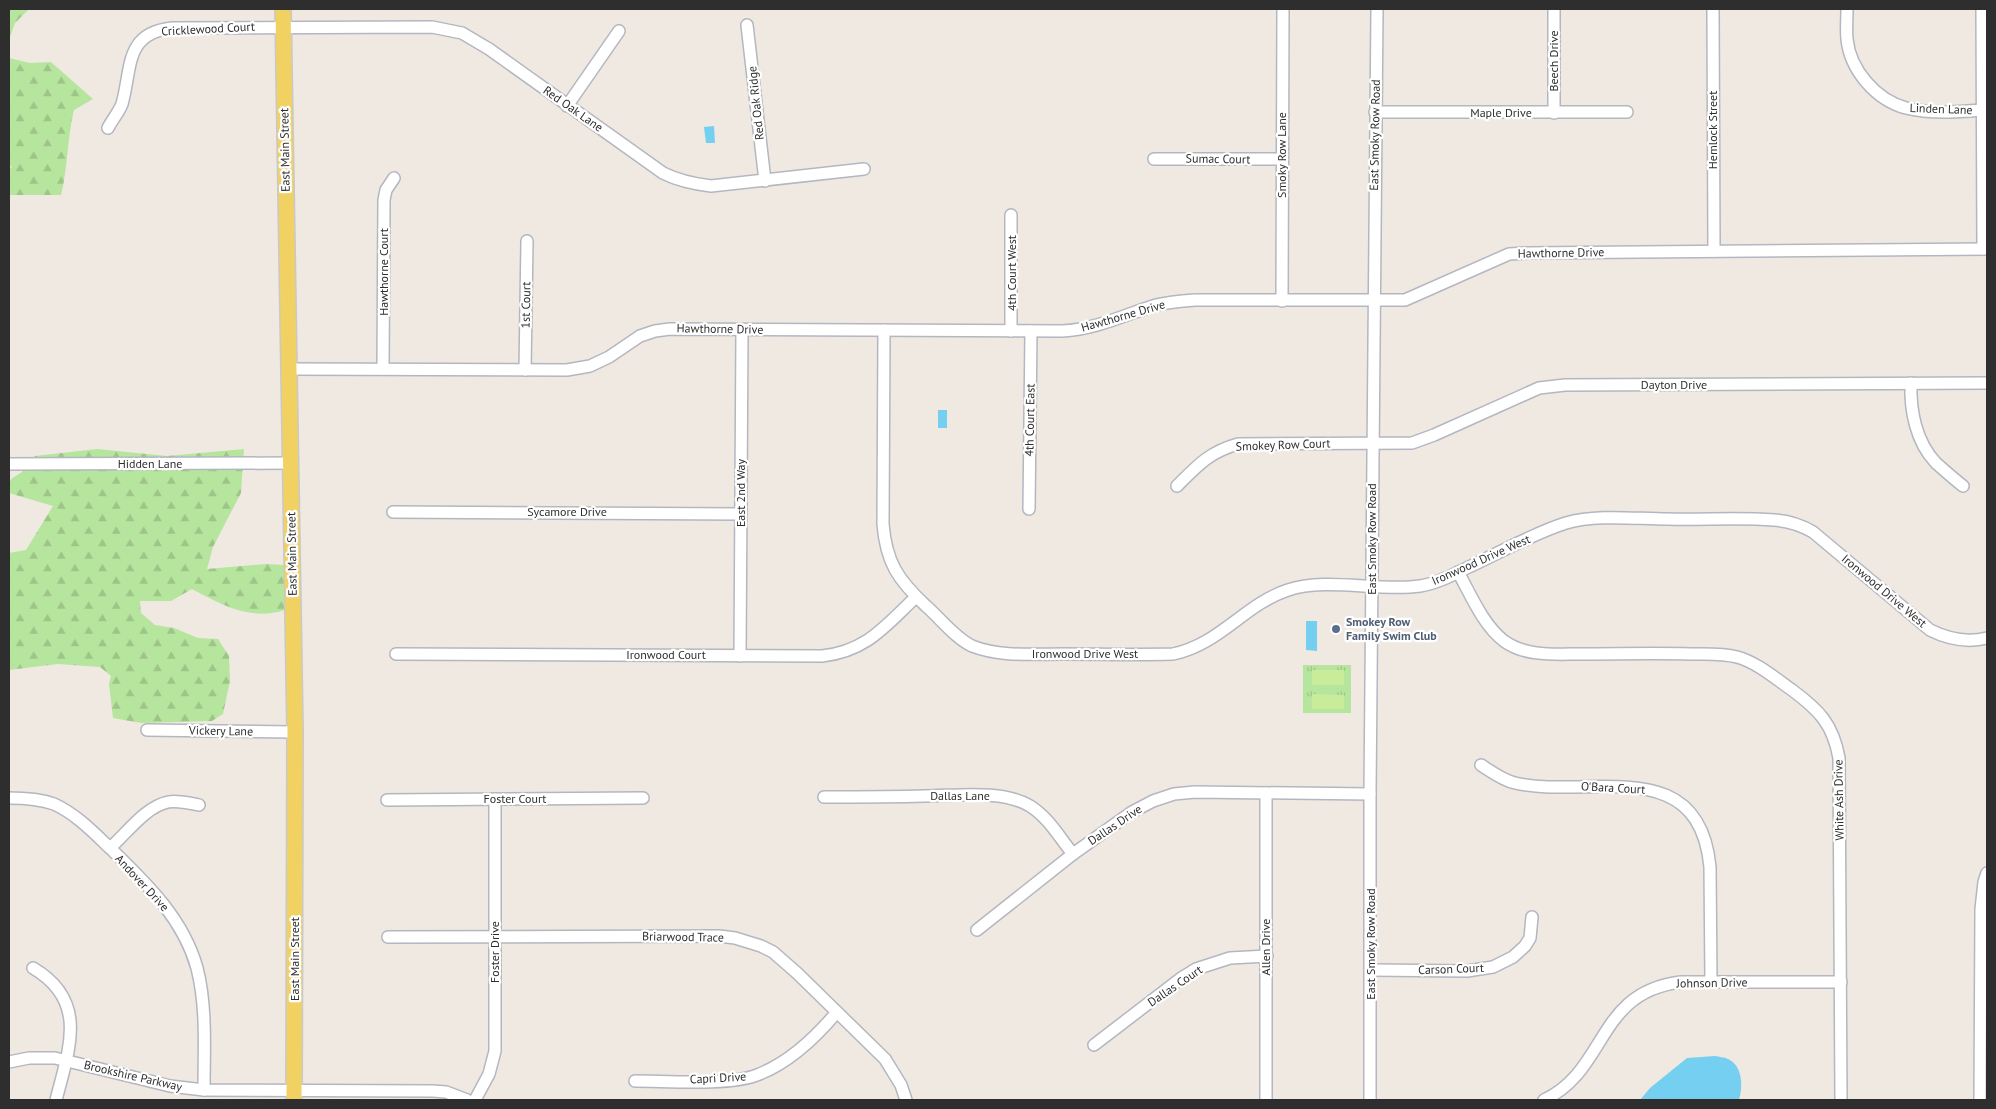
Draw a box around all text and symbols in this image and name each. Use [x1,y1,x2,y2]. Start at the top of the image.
street label: Cricklewood Court [161,19,255,38]
street label: Beech Drive [1546,30,1561,92]
street label: Red Oak Ridge [744,65,767,141]
street label: East Smoky Row Road [1366,79,1383,191]
street label: Red Oak Lane [540,82,606,135]
street label: Hemlock Street [1705,91,1720,169]
street label: Linden Lane [1909,100,1973,117]
street label: Maple Drive [1470,105,1532,120]
street label: East Main Street [276,108,293,192]
street label: Smoky Row Lane [1274,112,1289,198]
street label: Sumac Court [1186,150,1250,167]
street label: Hawthorne Court [376,228,391,316]
street label: 4th Court West [1004,235,1019,311]
street label: Hawthorne Drive [1517,244,1604,261]
street label: 1st Court [518,282,533,328]
street label: Hawthorne Drive [1079,296,1167,335]
street label: Hawthorne Drive [677,320,764,337]
street label: Dayton Drive [1641,377,1707,392]
street label: 4th Court East [1021,383,1038,457]
street label: Smokey Row Court [1235,435,1331,454]
street label: Hidden Lane [118,456,182,471]
street label: East 2nd Way [733,458,748,527]
street label: East Smoky Row Road [1364,483,1379,595]
street label: Sycamore Drive [527,504,607,519]
street label: East Main Street [283,512,300,596]
street label: Ironwood Drive West [1429,531,1532,588]
street label: Ironwood Drive West [1839,551,1930,631]
place label: Smokey Row Family Swim Club [1346,614,1437,643]
marker: Smokey Row Family Swim Club [1330,623,1342,635]
street label: Ironwood Drive West [1032,646,1138,661]
street label: Ironwood Court [626,647,706,662]
street label: Vickery Lane [188,722,253,739]
street label: White Ash Drive [1830,759,1847,841]
street label: O'Bara Court [1580,778,1646,797]
street label: Dallas Lane [930,788,990,803]
street label: Foster Court [484,791,546,806]
street label: Dallas Drive [1085,801,1145,848]
street label: Andover Drive [112,851,172,914]
street label: East Smoky Row Road [1363,888,1378,1000]
street label: East Main Street [287,917,302,1001]
street label: Allen Drive [1258,919,1273,975]
street label: Foster Drive [487,921,502,983]
street label: Briarwood Trace [642,928,724,945]
street label: Carson Court [1418,960,1484,977]
street label: Dallas Court [1144,962,1205,1009]
street label: Johnson Drive [1675,974,1748,991]
street label: Brookshire Parkway [83,1057,184,1094]
street label: Capri Drive [689,1069,747,1086]

